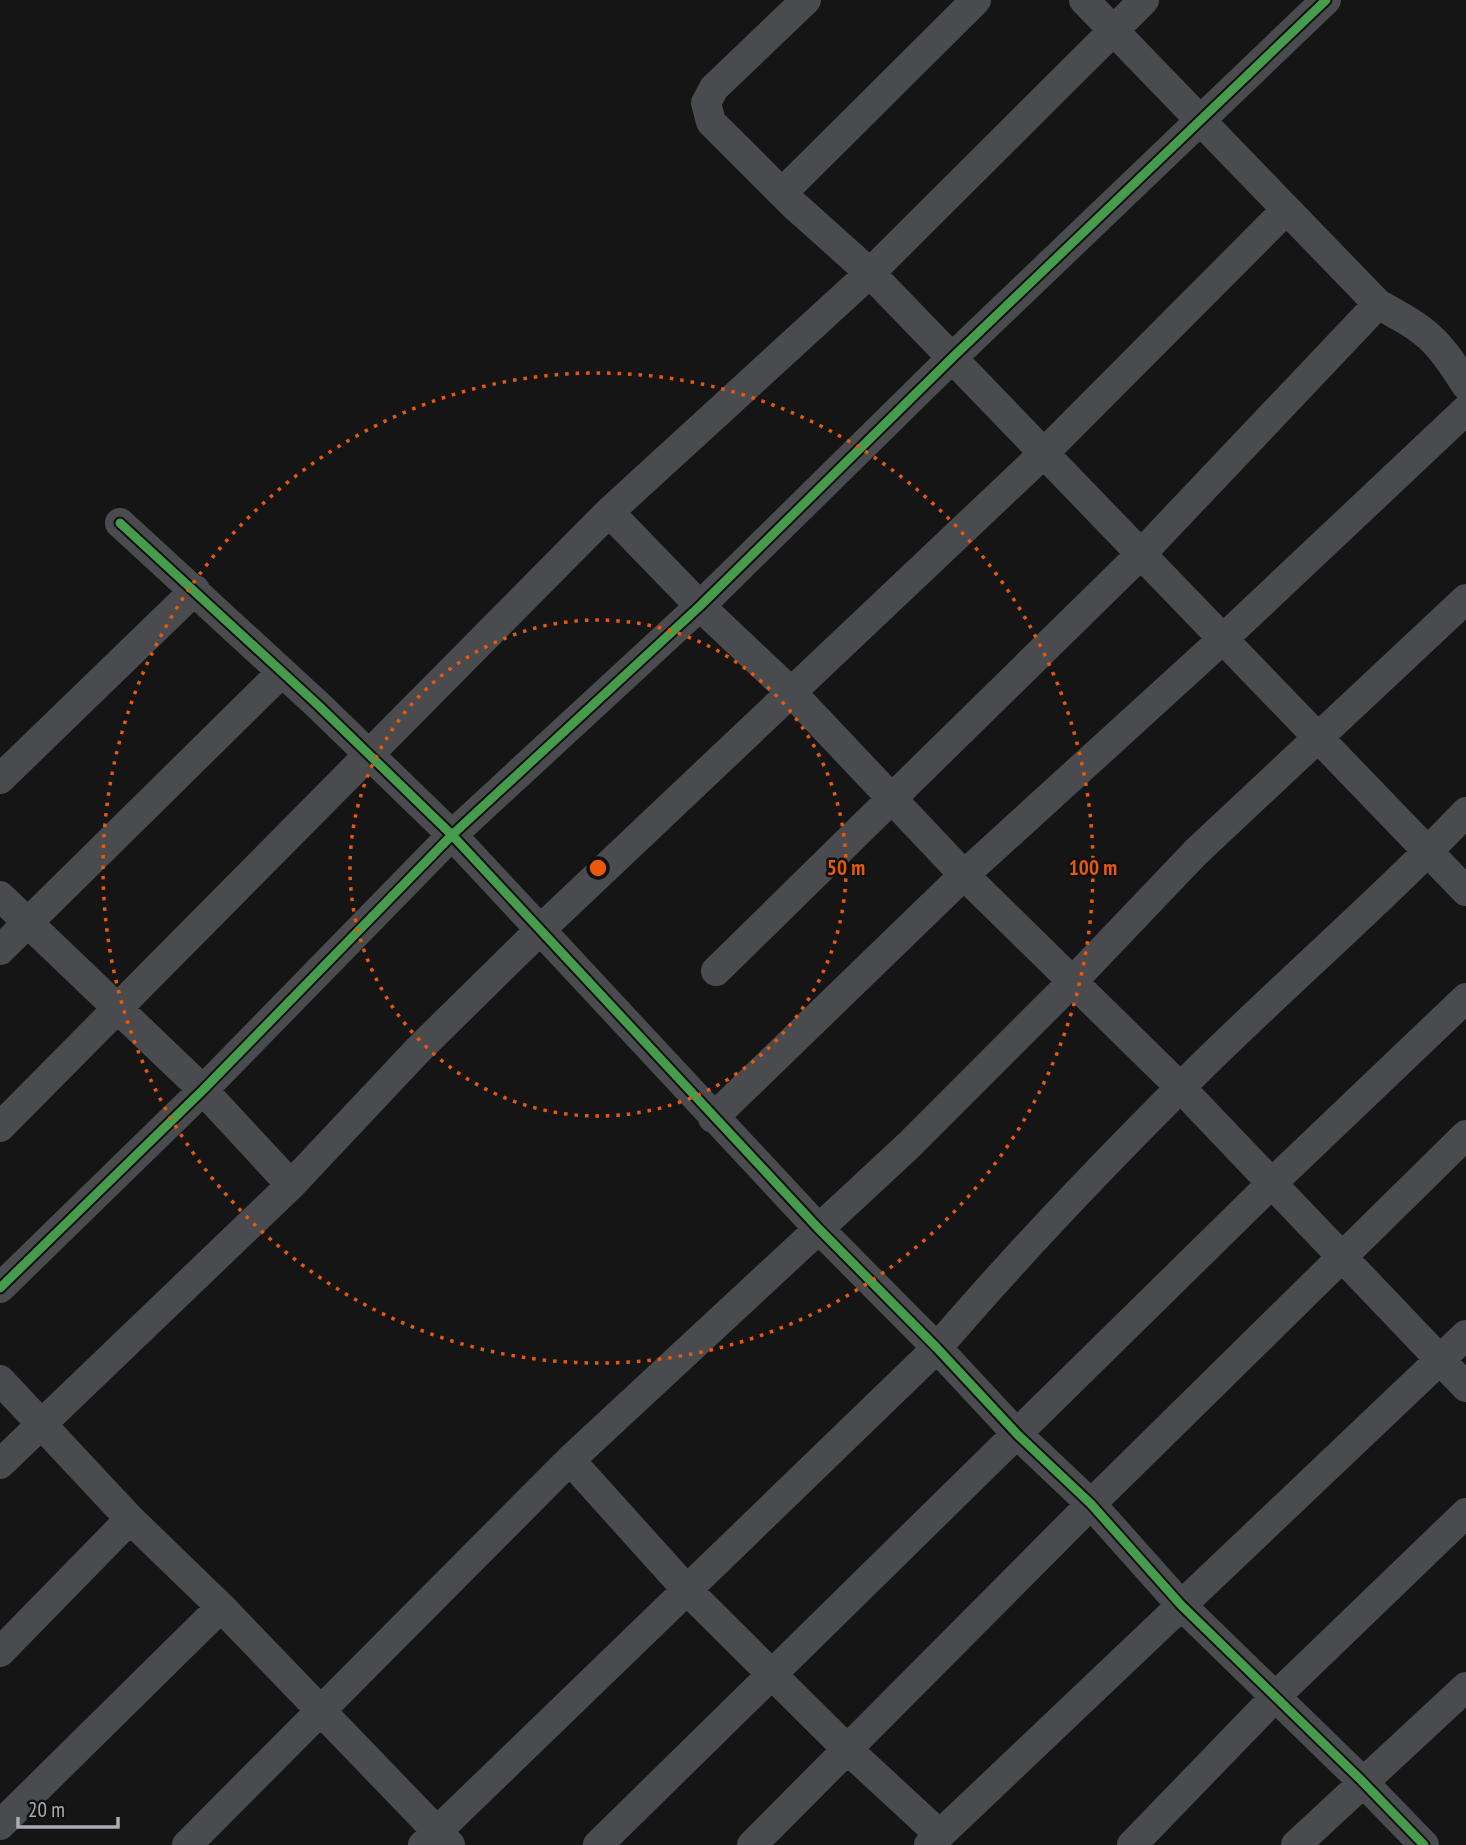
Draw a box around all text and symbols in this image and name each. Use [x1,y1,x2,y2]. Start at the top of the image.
text: 50 m [827,854,865,881]
text: 100 m [1069,854,1117,881]
centre of rings [586,856,610,880]
scale bar [18,1786,117,1830]
text: 20 m [28,1796,65,1823]

